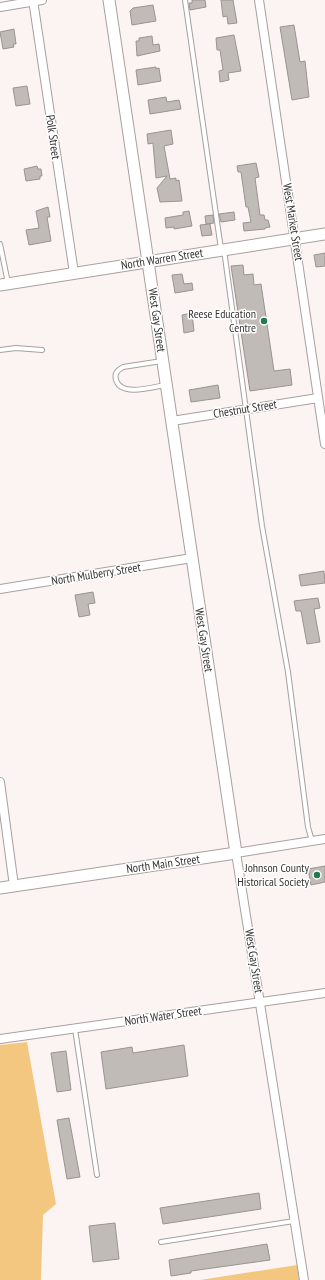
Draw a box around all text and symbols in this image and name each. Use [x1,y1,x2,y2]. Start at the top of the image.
street label: Polk Street [43,114,64,161]
street label: West Market Street [280,182,307,262]
street label: North Warren Street [120,245,205,272]
street label: West Gay Street [146,287,170,354]
place label: Reese Education Centre [188,306,256,335]
marker: Reese Education Centre [259,316,269,326]
street label: Chestnut Street [212,396,279,421]
street label: North Mulberry Street [50,559,142,588]
street label: West Gay Street [192,607,217,674]
street label: North Main Street [125,851,201,876]
place label: Johnson County Historical Society [237,860,309,889]
marker: Johnson County Historical Society [312,870,322,880]
street label: West Gay Street [242,928,267,995]
street label: North Water Street [124,1003,203,1028]

